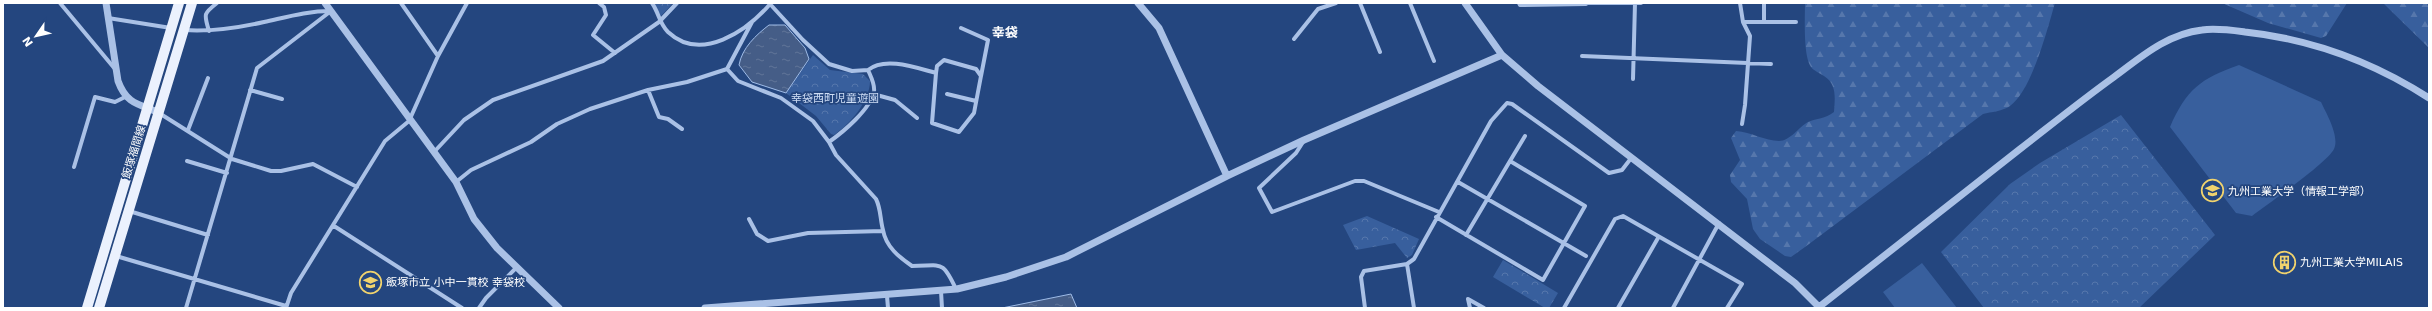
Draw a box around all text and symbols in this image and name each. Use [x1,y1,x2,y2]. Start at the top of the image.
north arrow [16,16,56,56]
district label: 幸袋 [992,25,1018,40]
text: N [20,34,36,49]
park label: 幸袋西町児童遊園 [791,92,879,105]
street label: 飯塚福間線 [120,124,148,180]
school or university icon: 九州工業大学（情報工学部） [2199,178,2225,204]
place label: 九州工業大学（情報工学部） [2228,185,2371,198]
building icon: 九州工業大学MILAIS [2271,249,2297,275]
place label: 九州工業大学MILAIS [2300,256,2403,269]
school or university icon: 飯塚市立 小中一貫校 幸袋校 [358,269,384,295]
place label: 飯塚市立 小中一貫校 幸袋校 [386,276,525,289]

